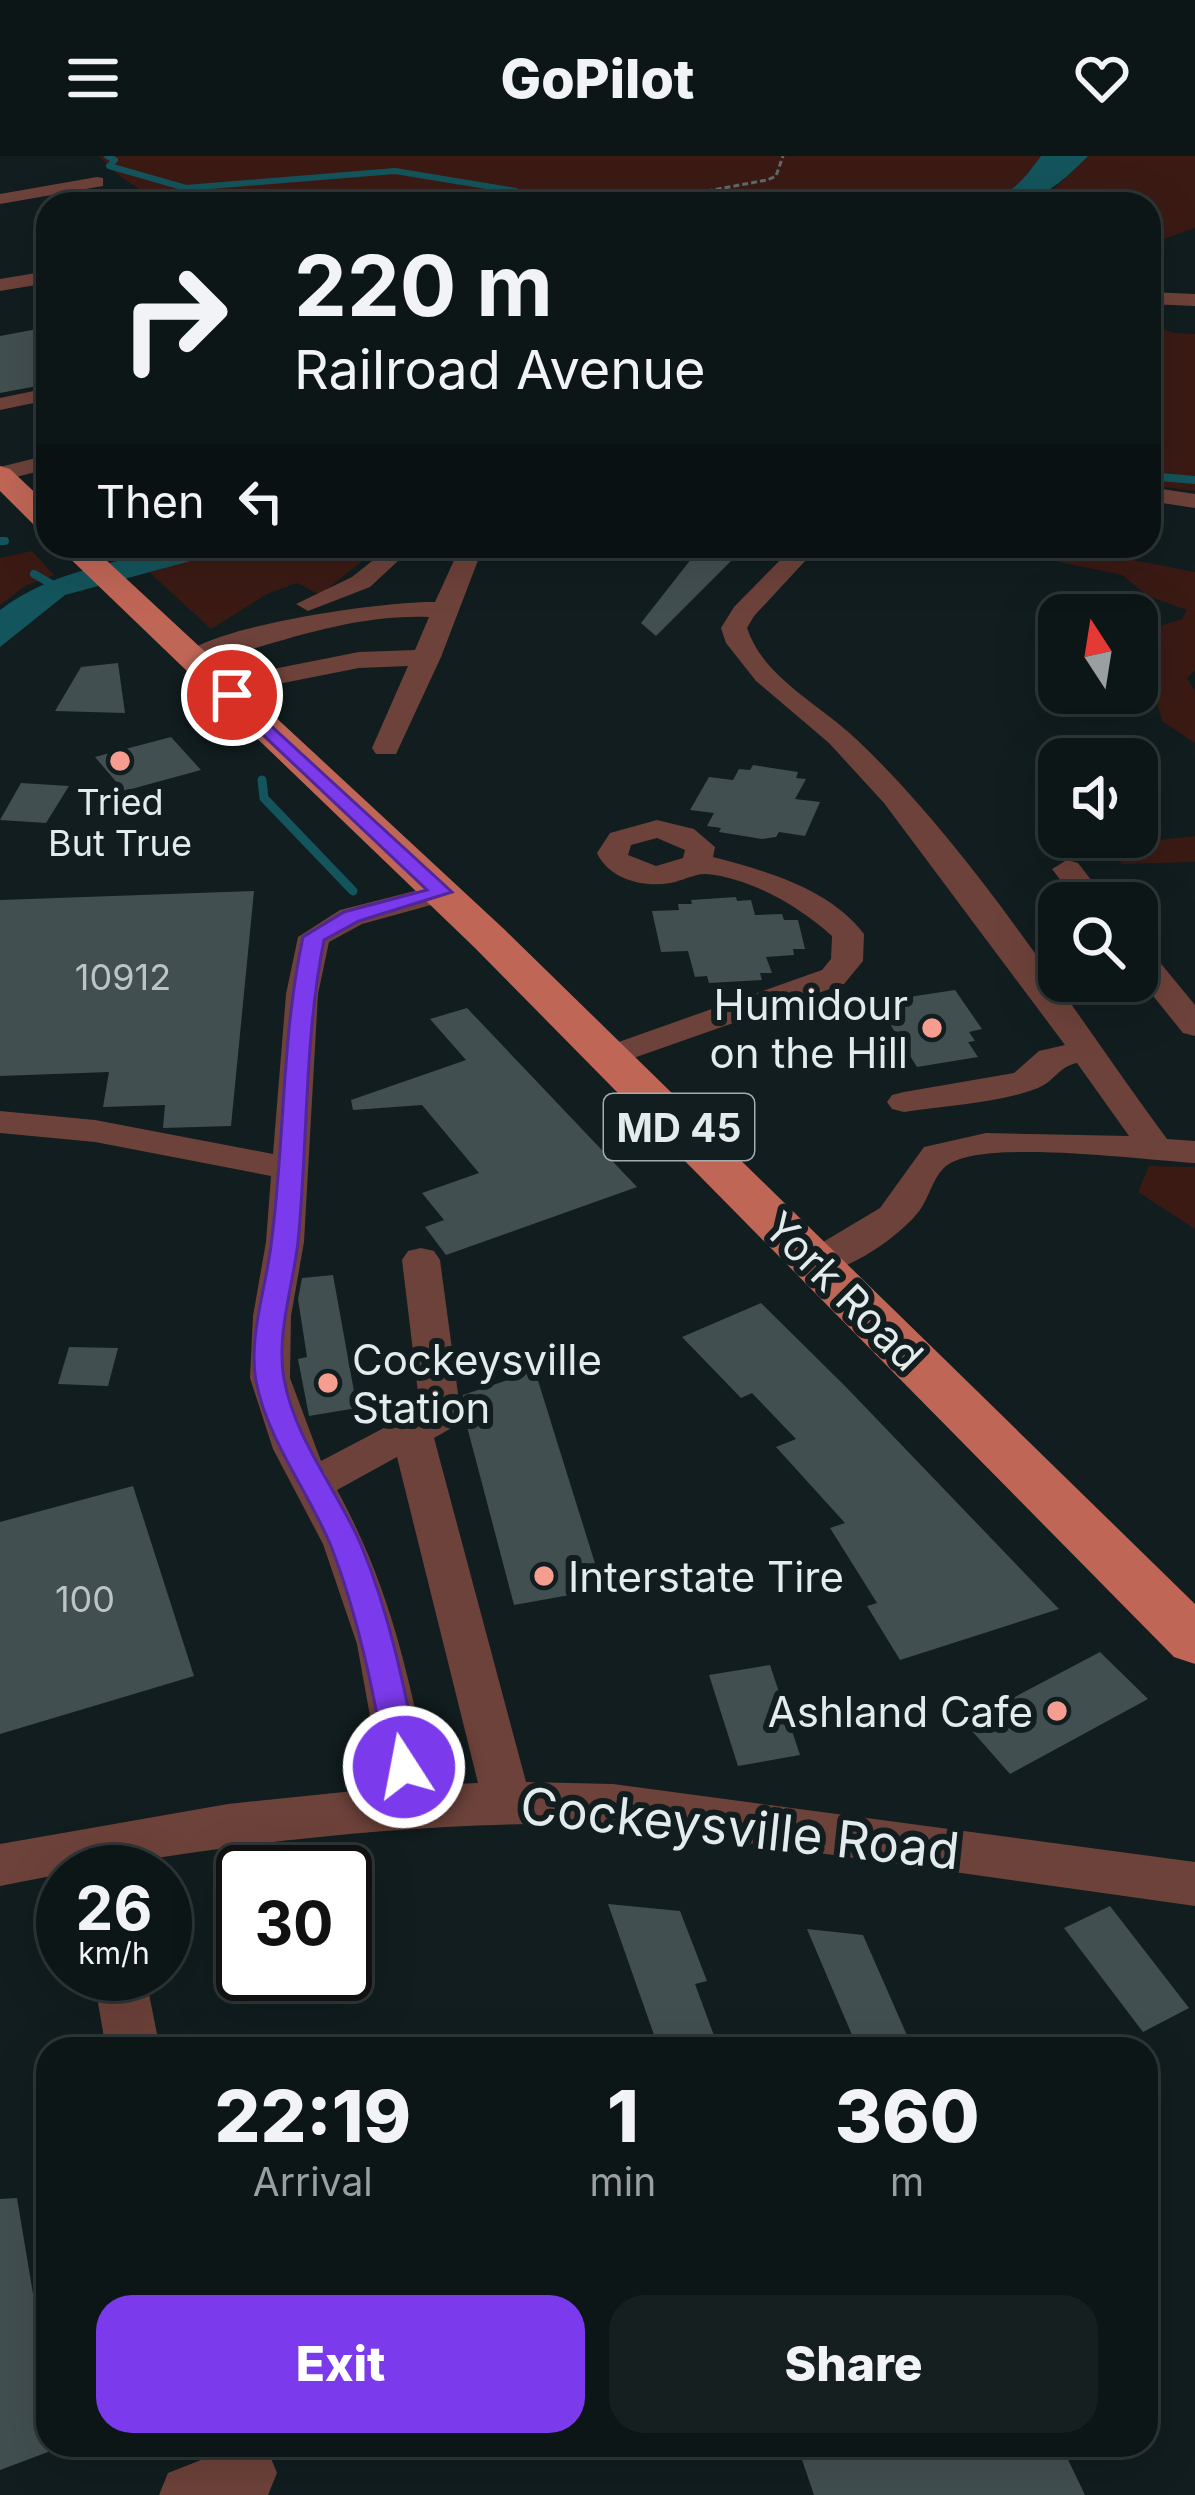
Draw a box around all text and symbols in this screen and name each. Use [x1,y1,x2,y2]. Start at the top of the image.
icon: menu [60,45,126,111]
icon: heart [1069,45,1135,111]
text: GoPilot [501,46,694,111]
text: 220 m [294,235,553,336]
icon: right [96,240,252,396]
text: Railroad Avenue [294,337,706,402]
icon: left [228,468,294,534]
text: Then [96,474,204,529]
north arrow [1038,594,1158,714]
map controls [1038,594,1158,1002]
pin [181,644,283,746]
icon: arrive [199,662,265,728]
button: sound [1038,738,1158,858]
marker: Tried But True [107,748,133,774]
place label: Tried But True [48,780,192,865]
button: search [1038,882,1158,1002]
house number: 10912 [75,955,171,999]
place label: Humidour on the Hill [710,979,908,1078]
marker: Humidour on the Hill [919,1015,945,1041]
road number: MD 45 [604,1094,754,1160]
street label: York Road [754,1201,934,1381]
place label: Cockeysville Station [352,1334,602,1433]
marker: Cockeysville Station [315,1370,341,1396]
place label: Interstate Tire [568,1551,844,1602]
marker: Interstate Tire [531,1563,557,1589]
house number: 100 [55,1577,115,1621]
place label: Ashland Cafe [768,1686,1033,1737]
marker: Ashland Cafe [1044,1698,1070,1724]
position arrow [341,1704,467,1830]
street label: Cockeysville Road [518,1775,962,1881]
speed limit sign: 30 [216,1845,372,2001]
text: 26 [76,1872,152,1944]
text: km/h [78,1935,150,1971]
text: 22:19 [214,2072,411,2159]
text: 1 [607,2072,639,2159]
text: 360 [835,2072,980,2159]
text: Arrival [253,2158,373,2205]
text: min [590,2158,656,2205]
text: m [890,2158,924,2205]
button: Exit [96,2295,585,2433]
button: Share [609,2295,1098,2433]

